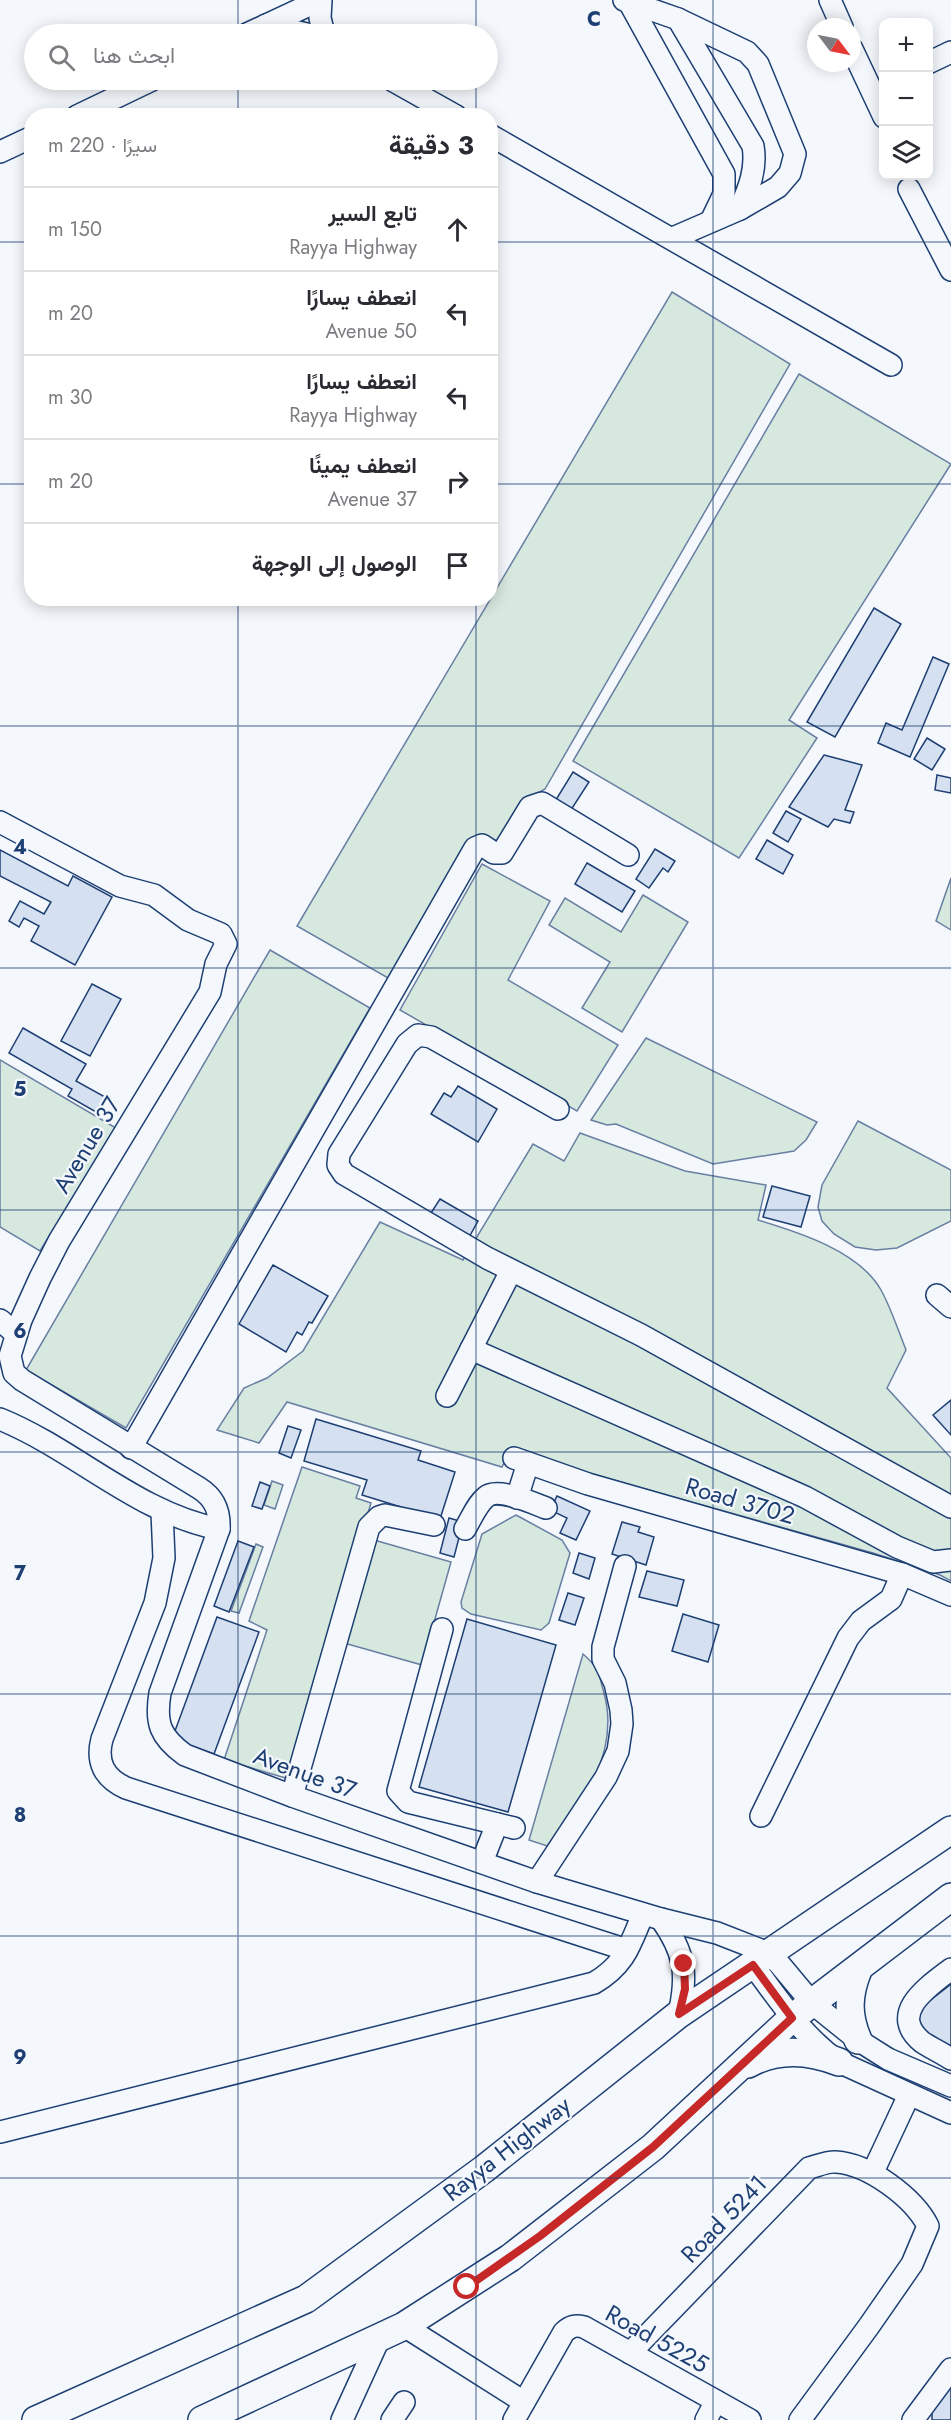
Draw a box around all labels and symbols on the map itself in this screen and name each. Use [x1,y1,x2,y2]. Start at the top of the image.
text: C [587,5,601,34]
north arrow [807,18,861,72]
text: 4 [13,833,27,862]
text: 5 [14,1075,27,1104]
street label: Avenue 37 [44,1089,129,1200]
text: 6 [13,1317,27,1346]
street label: Road 3702 [681,1468,799,1533]
text: 7 [14,1559,27,1588]
street label: Avenue 37 [249,1738,362,1807]
text: 8 [14,1801,26,1830]
route end [670,1950,696,1976]
text: 9 [13,2043,27,2072]
street label: Rayya Highway [436,2087,578,2210]
street label: Road 5241 [673,2167,775,2271]
route start [453,2273,479,2299]
street label: Road 5225 [599,2296,715,2381]

